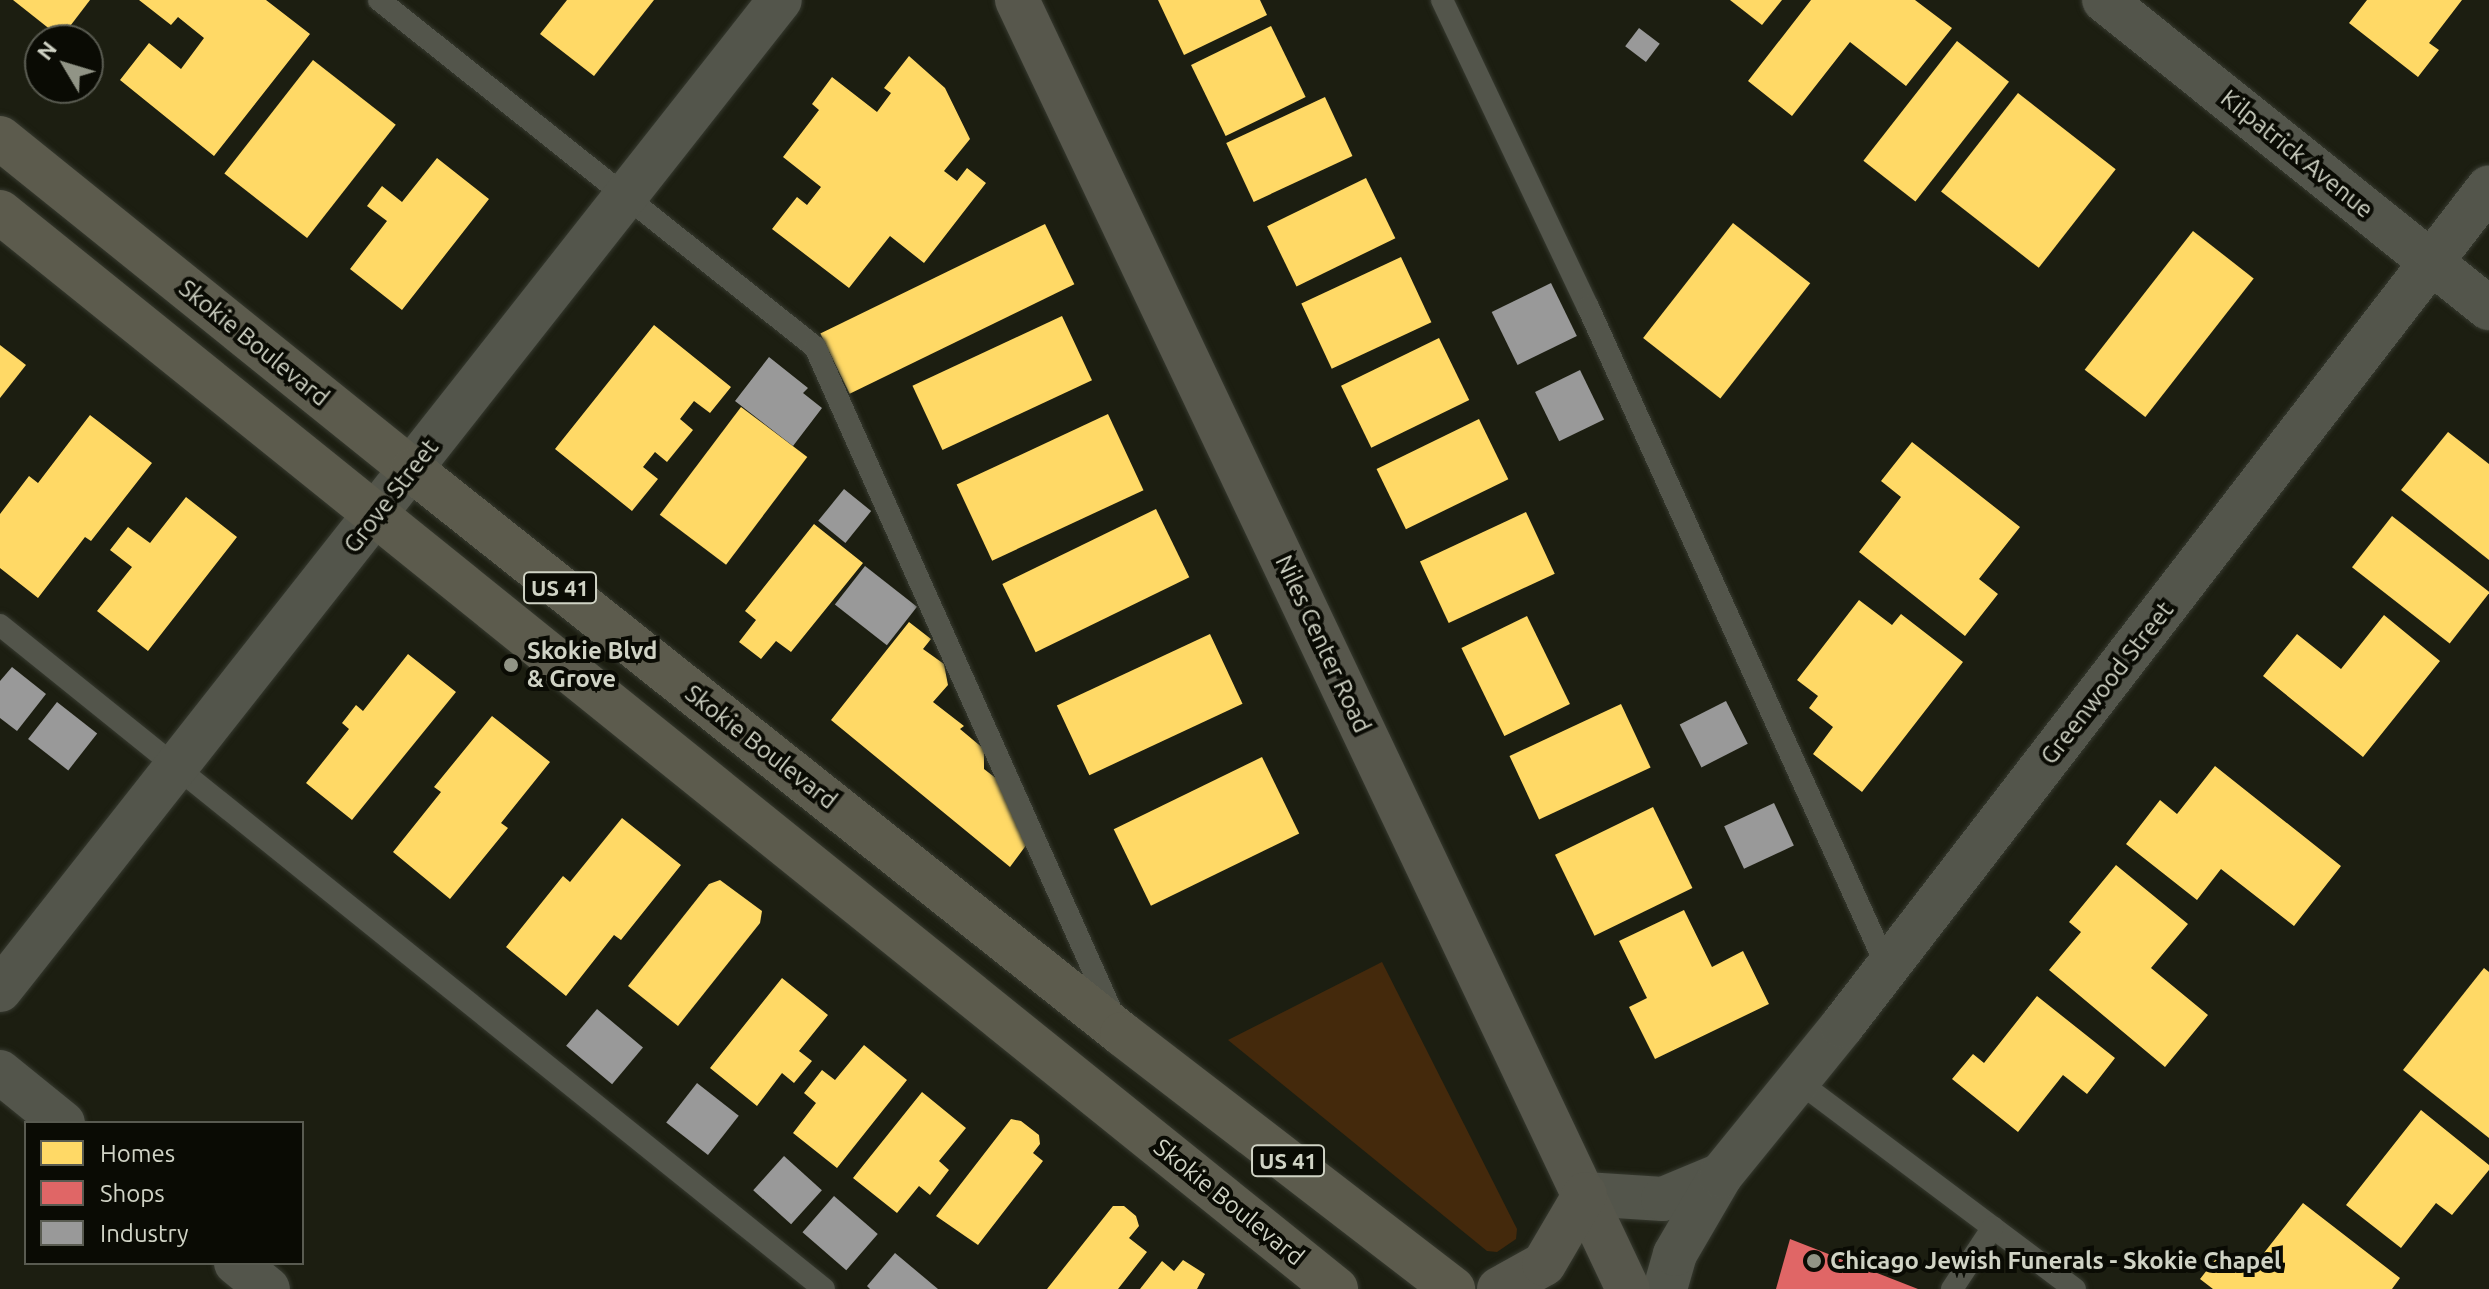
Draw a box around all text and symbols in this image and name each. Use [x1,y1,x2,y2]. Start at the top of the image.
north arrow [24,24,104,104]
text: N [31,36,61,64]
street label: Kilpatrick Avenue [2215,84,2379,224]
street label: Skokie Boulevard [173,274,335,412]
street label: Grove Street [338,433,444,559]
street label: Niles Center Road [1269,551,1377,737]
road number: US 41 [522,570,598,606]
street label: Greenwood Street [2035,596,2179,770]
place label: Skokie Blvd & Grove [527,637,657,693]
marker: Skokie Blvd & Grove [502,656,520,674]
street label: Skokie Boulevard [679,679,843,815]
legend [24,1121,304,1265]
street label: Skokie Boulevard [1148,1133,1310,1271]
text: Homes [100,1140,175,1167]
road number: US 41 [1250,1143,1326,1179]
text: Shops [100,1180,165,1207]
text: Industry [100,1220,189,1247]
place label: Chicago Jewish Funerals - Skokie Chapel [1830,1247,2281,1275]
marker: Chicago Jewish Funerals - Skokie Chapel [1805,1252,1823,1270]

